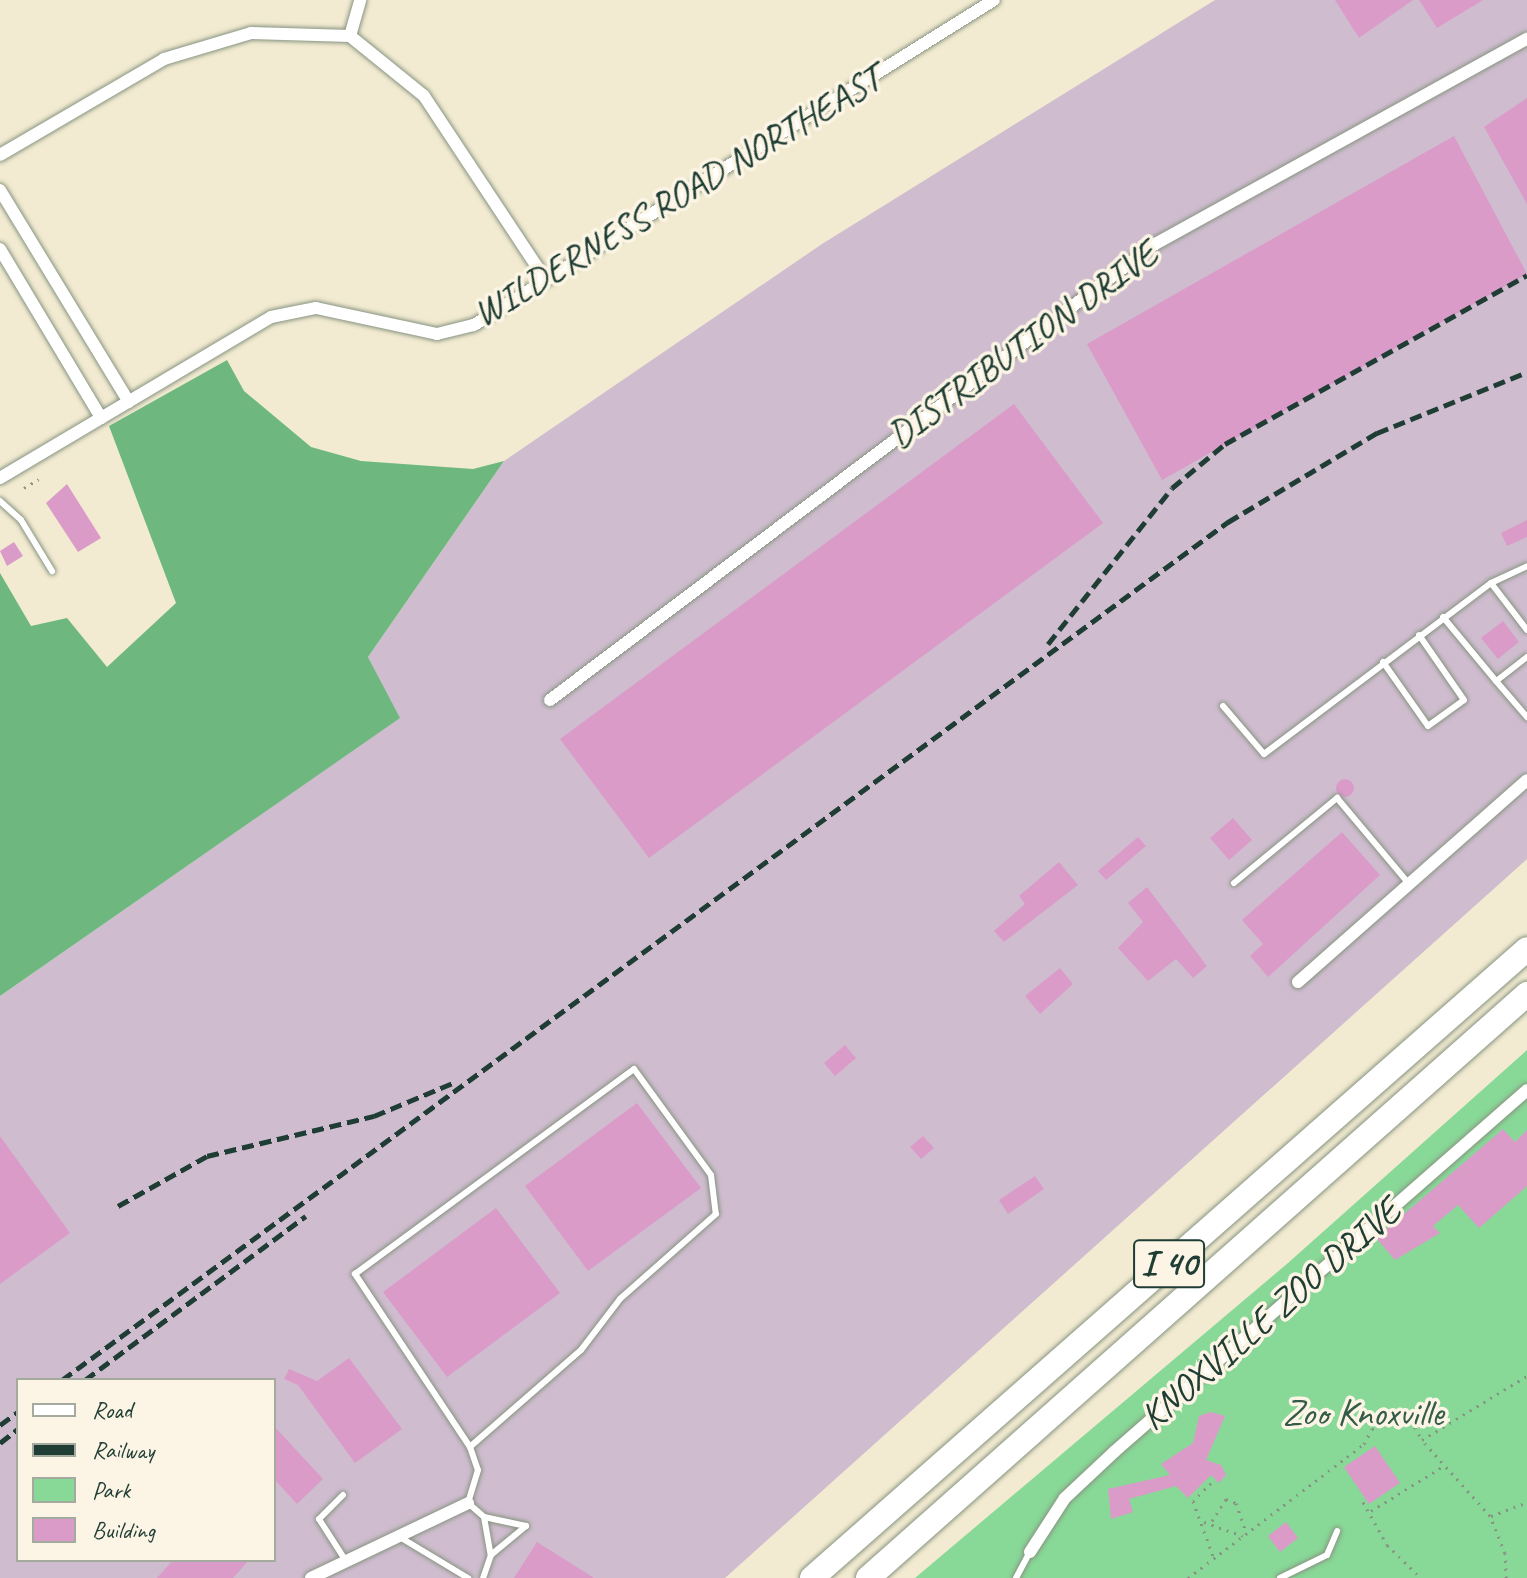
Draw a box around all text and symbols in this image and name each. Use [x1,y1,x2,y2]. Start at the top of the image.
street label: WILDERNESS ROAD NORTHEAST [464,56,890,336]
street label: DISTRIBUTION DRIVE [877,230,1167,458]
street label: KNOXVILLE ZOO DRIVE [1130,1188,1410,1440]
road number: I 40 [1133,1232,1205,1296]
legend [16,1378,276,1562]
park label: Zoo Knoxville [1283,1390,1443,1436]
text: Road [92,1395,132,1425]
text: Railway [92,1435,154,1465]
text: Park [92,1475,130,1505]
text: Building [92,1515,155,1545]

